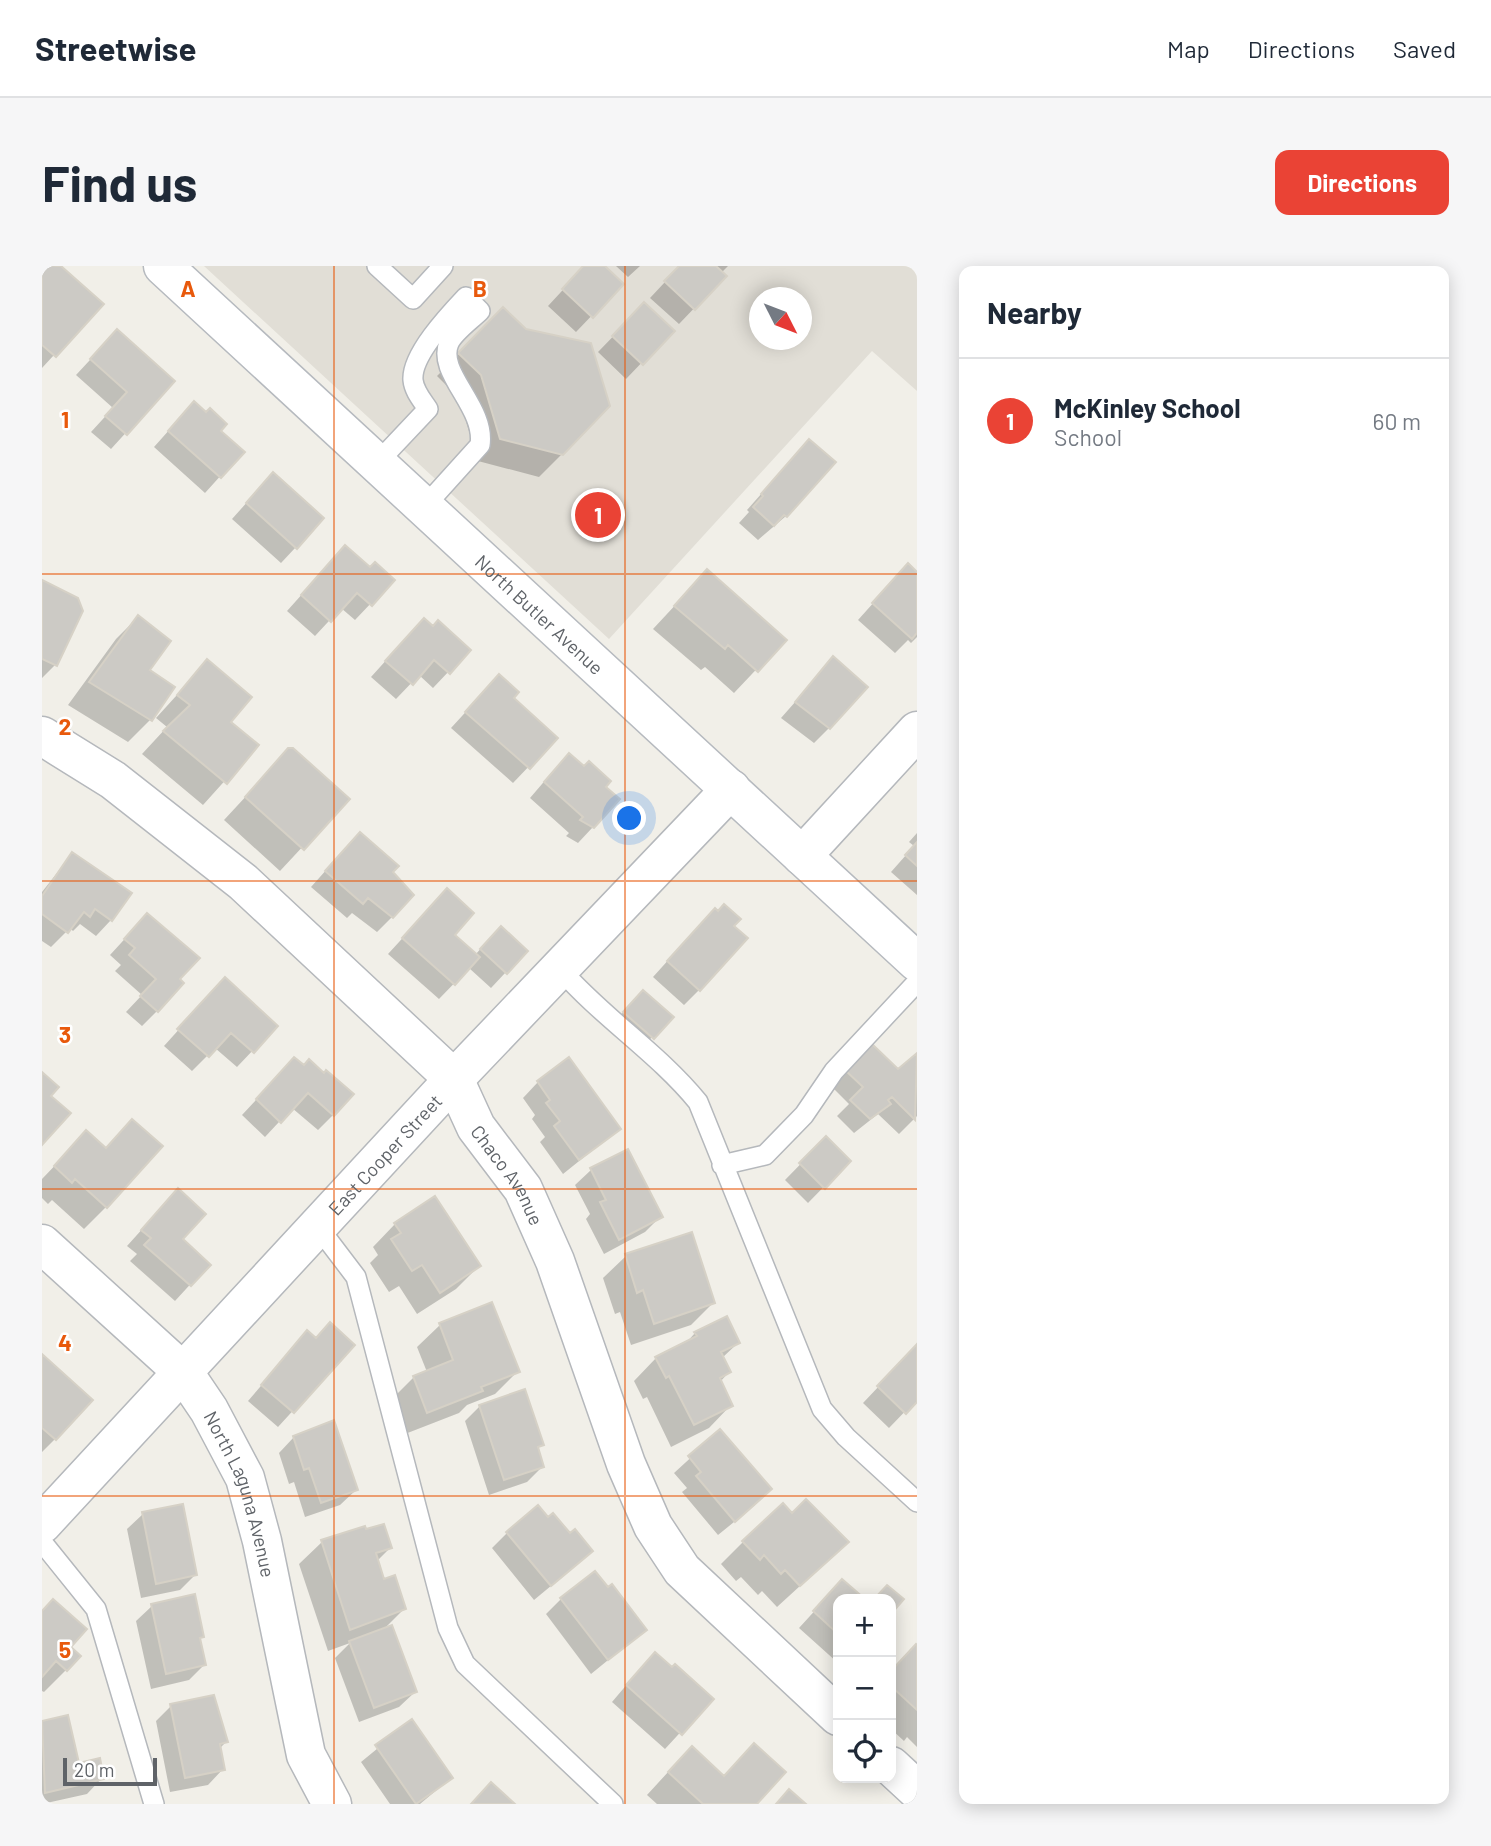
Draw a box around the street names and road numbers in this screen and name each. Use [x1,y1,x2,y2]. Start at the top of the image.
street label: North Butler Avenue [471,549,609,679]
street label: East Cooper Street [323,1089,446,1219]
street label: Chaco Avenue [467,1120,549,1228]
street label: North Laguna Avenue [200,1407,281,1579]

